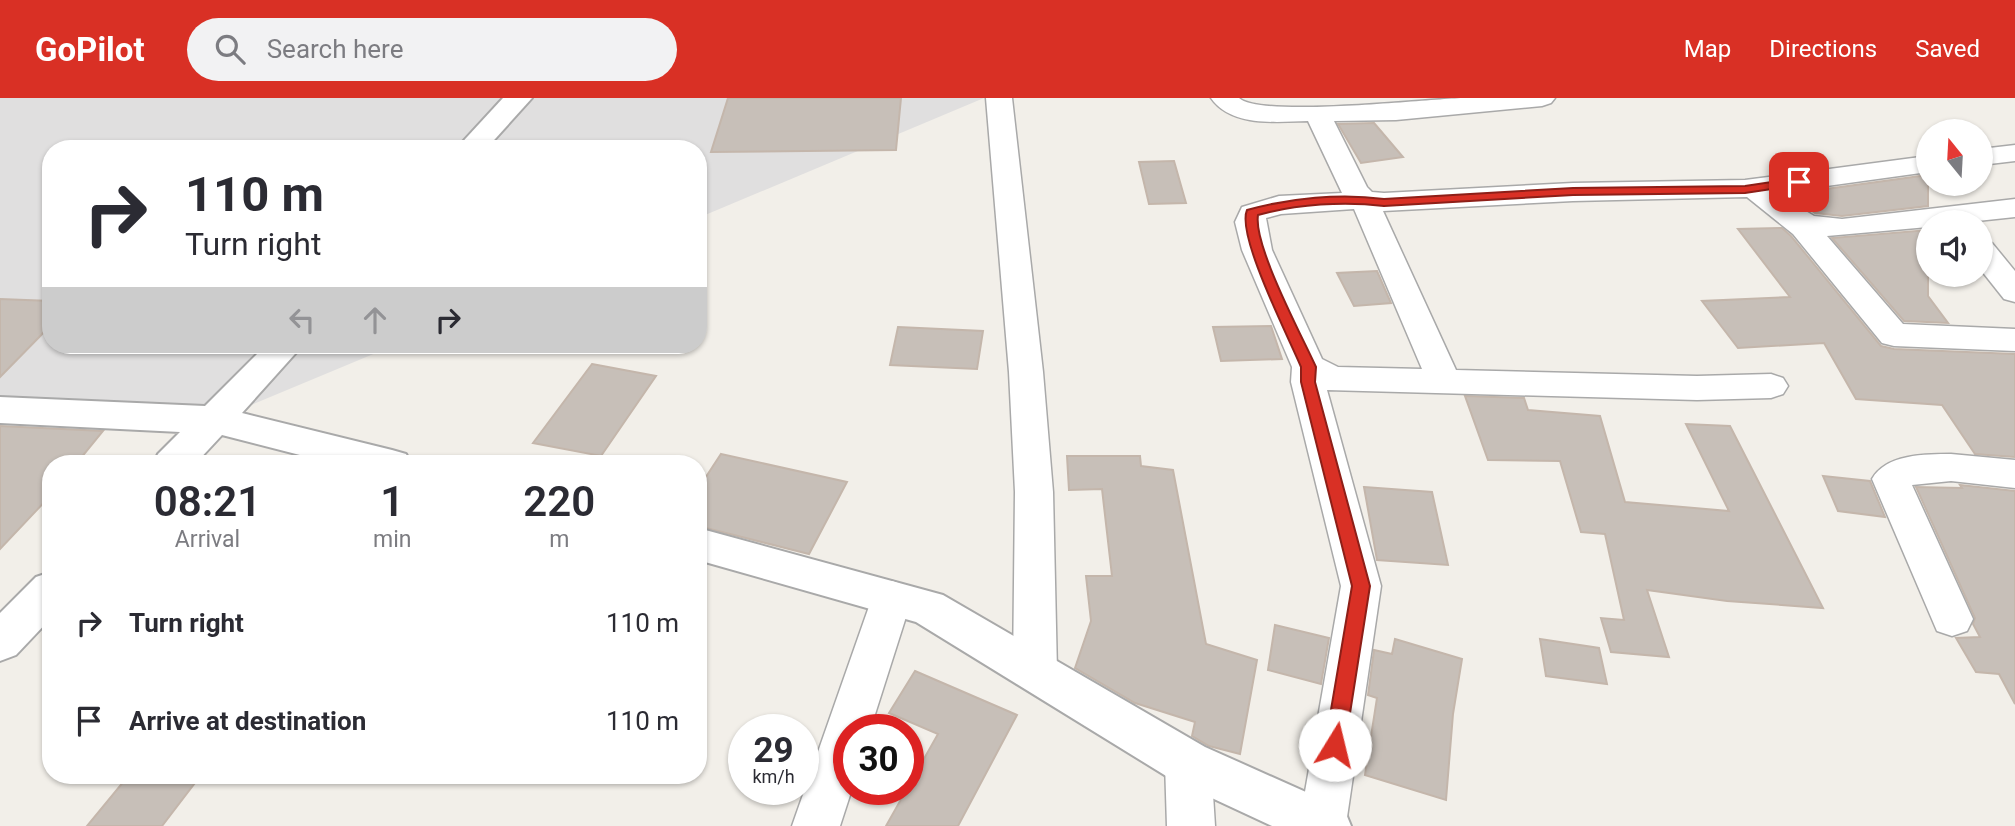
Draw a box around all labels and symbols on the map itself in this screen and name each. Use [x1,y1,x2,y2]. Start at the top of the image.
north arrow [1916,119,1993,196]
pin [1769,152,1829,212]
position arrow [1298,708,1372,782]
speed limit sign: 30 [833,714,924,805]

